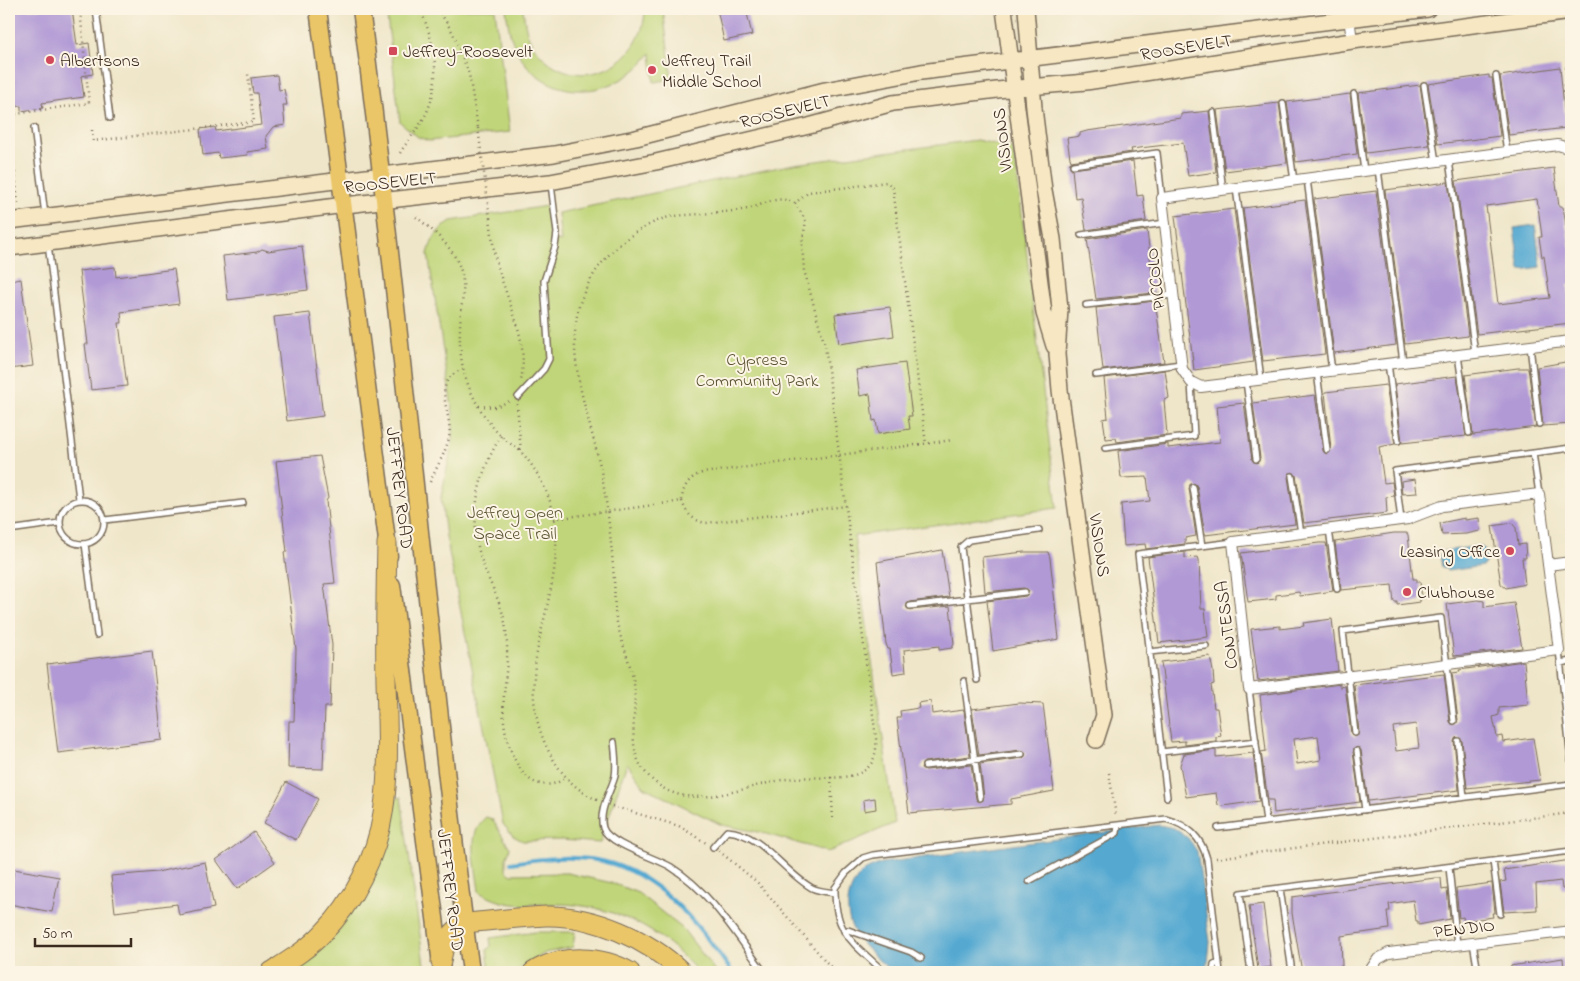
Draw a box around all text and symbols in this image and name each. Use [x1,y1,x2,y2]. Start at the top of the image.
street label: ROOSEVELT [1139,29,1234,69]
place label: Jeffrey-Roosevelt [403,40,533,66]
marker: Jeffrey-Roosevelt [387,45,399,57]
place label: Albertsons [60,49,140,75]
place label: Jeffrey Trail Middle School [662,49,761,96]
marker: Albertsons [44,54,56,66]
marker: Jeffrey Trail Middle School [646,64,658,76]
street label: ROOSEVELT [737,89,834,137]
street label: VISIONS [987,106,1021,174]
street label: ROOSEVELT [343,166,438,202]
street label: PICCOLO [1140,246,1174,311]
park label: Cypress Community Park [696,348,818,395]
street label: JEFFREY ROAD [378,426,418,551]
park label: Jeffrey Open Space Trail [467,501,563,548]
street label: VISIONS [1081,511,1115,579]
place label: Leasing Office [1400,540,1501,567]
marker: Leasing Office [1504,545,1516,557]
street label: CONTESSA [1210,579,1246,670]
place label: Clubhouse [1417,581,1495,607]
marker: Clubhouse [1401,586,1413,598]
street label: JEFFREY ROAD [429,828,469,953]
street label: PENDIO [1432,913,1496,947]
scale bar [35,916,131,948]
text: 50 m [42,923,73,945]

